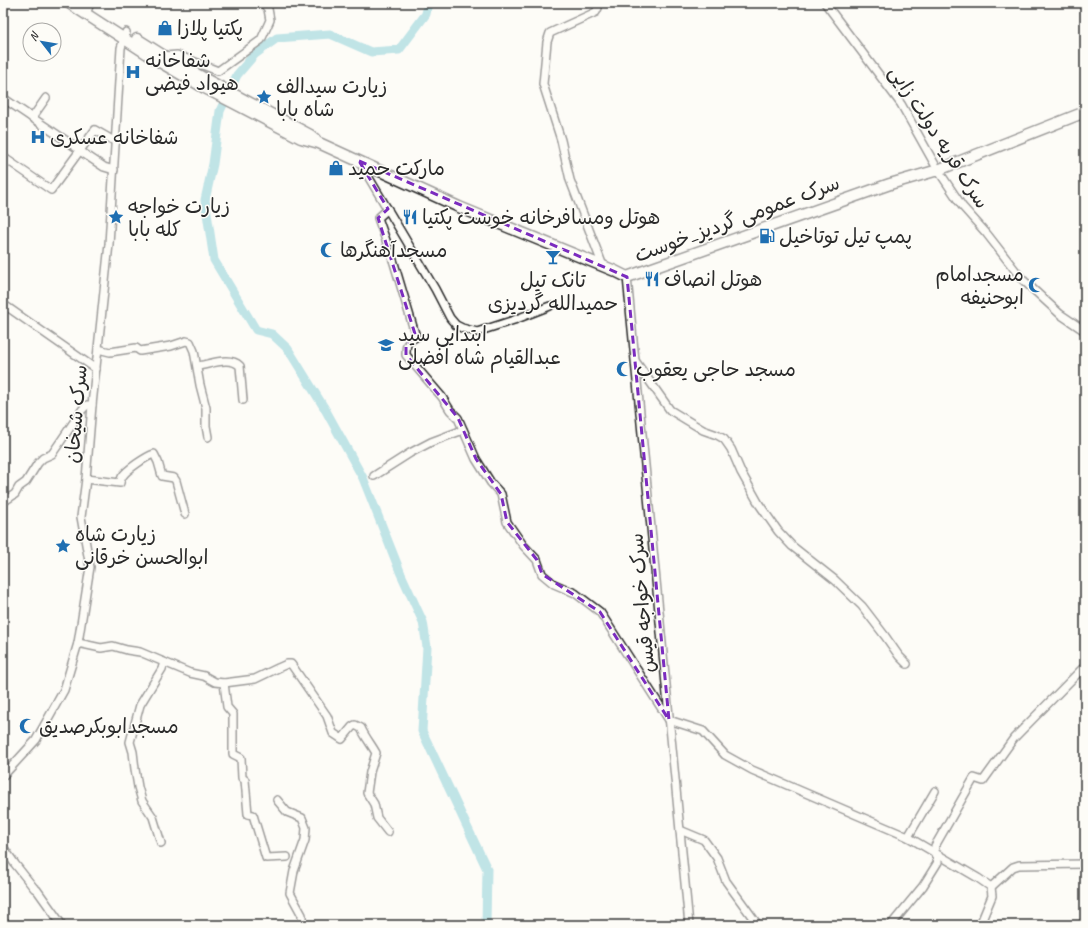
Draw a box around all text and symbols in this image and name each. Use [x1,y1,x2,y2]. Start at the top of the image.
place label: پکتیا پلازا [177,16,243,41]
shop icon: پکتیا پلازا [156,19,174,37]
north arrow [22,22,62,62]
text: N [26,28,42,43]
place label: شفاخانه هیواد فیضی [145,48,239,96]
street label: سرک قریه دولت زایی [883,61,995,213]
hospital icon: شفاخانه هیواد فیضی [124,63,142,81]
place label: زیارت سیدالف شاه بابا [276,74,387,122]
place icon: زیارت سیدالف شاه بابا [255,88,273,106]
place label: شفاخانه عسکری [50,125,178,150]
hospital icon: شفاخانه عسکری [29,128,47,146]
place label: مارکت حمید [348,156,445,181]
shop icon: مارکت حمید [327,159,345,177]
street label: سرک عمومی گردیز_خوست [631,170,843,268]
place label: زیارت خواجه کله بابا [128,194,230,242]
place label: هوتل ومسافرخانه خوست پکتیا [422,205,660,230]
place icon: زیارت خواجه کله بابا [107,208,125,226]
restaurant icon: هوتل ومسافرخانه خوست پکتیا [401,208,419,226]
place label: پمپ تیل توتاخیل [779,224,912,249]
fuel station icon: پمپ تیل توتاخیل [758,227,776,245]
place label: مسجدآهنگرها [340,238,447,263]
mosque icon: مسجدآهنگرها [319,241,337,259]
bar icon: تانک تیل حمیدالله گردیزی [544,248,562,266]
place label: مسجدامام ابوحنیفه [935,262,1024,310]
place label: هوتل انصاف [664,267,762,292]
place label: تانک تیل حمیدالله گردیزی [488,268,618,316]
restaurant icon: هوتل انصاف [643,270,661,288]
mosque icon: مسجدامام ابوحنیفه [1027,276,1045,294]
place label: ابتدایی سید عبدالقیام شاه افضلی [398,322,561,373]
school or university icon: ابتدایی سید عبدالقیام شاه افضلی [377,336,395,354]
place label: مسجد حاجی یعقوب [636,357,796,382]
mosque icon: مسجد حاجی یعقوب [615,360,633,378]
street label: سرک شیخان [59,364,93,464]
place label: زیارت شاه ابوالحسن خرقانی [75,522,208,570]
street label: سرک خواجه قیس [623,532,661,674]
place icon: زیارت شاه ابوالحسن خرقانی [54,537,72,555]
place label: مسجدابوبکرصدیق [39,714,179,739]
mosque icon: مسجدابوبکرصدیق [18,717,36,735]

